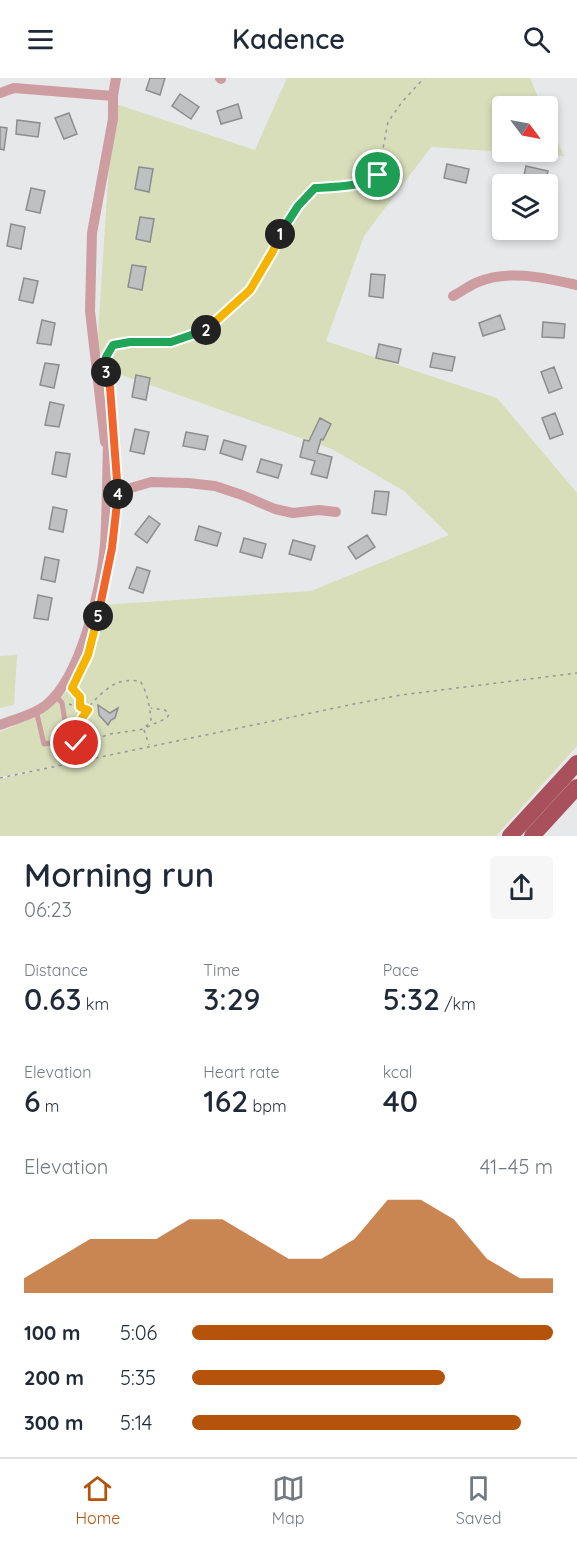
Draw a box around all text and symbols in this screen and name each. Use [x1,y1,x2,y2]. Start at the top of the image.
text: Kadence [232,22,345,56]
icon: menu [24,23,57,56]
icon: search [520,23,553,56]
north arrow [492,96,558,162]
map controls [492,96,558,240]
pin [352,149,403,200]
icon: arrive [361,158,394,191]
button: layers [492,174,558,240]
pin: 1 [265,219,295,249]
text: 1 [277,224,283,244]
pin: 2 [191,315,221,345]
text: 2 [201,320,211,340]
pin: 3 [91,357,121,387]
text: 3 [102,362,110,382]
pin: 4 [103,479,133,509]
text: 4 [113,484,123,504]
pin: 5 [83,601,113,631]
text: 5 [93,606,103,626]
pin [50,717,101,768]
icon: check [59,726,92,759]
text: Morning run [24,854,214,895]
button: share [490,856,553,919]
text: 06:23 [24,897,72,922]
text: Distance [24,960,88,980]
text: Time [203,960,240,980]
text: Pace [383,960,419,980]
text: 0.63 [24,980,81,1018]
text: 3:29 [203,980,261,1018]
text: 5:32 [383,980,440,1018]
text: km [81,994,109,1014]
text: /km [440,994,476,1014]
text: Elevation [24,1062,91,1082]
text: Heart rate [203,1062,280,1082]
text: kcal [383,1062,413,1082]
text: 6 [24,1082,40,1120]
text: 162 [203,1082,248,1120]
text: 40 [383,1082,418,1120]
text: m [40,1096,59,1116]
text: bpm [248,1096,287,1116]
text: Elevation [24,1154,108,1179]
text: 41–45 m [480,1154,553,1179]
text: 100 m [24,1320,80,1345]
text: 5:06 [120,1320,157,1345]
text: 200 m [24,1365,84,1390]
text: 5:35 [120,1365,156,1390]
text: 300 m [24,1410,83,1435]
text: 5:14 [120,1410,152,1435]
tab: Home [76,1472,120,1528]
tab: Map [272,1472,305,1528]
tab: Saved [456,1472,501,1528]

